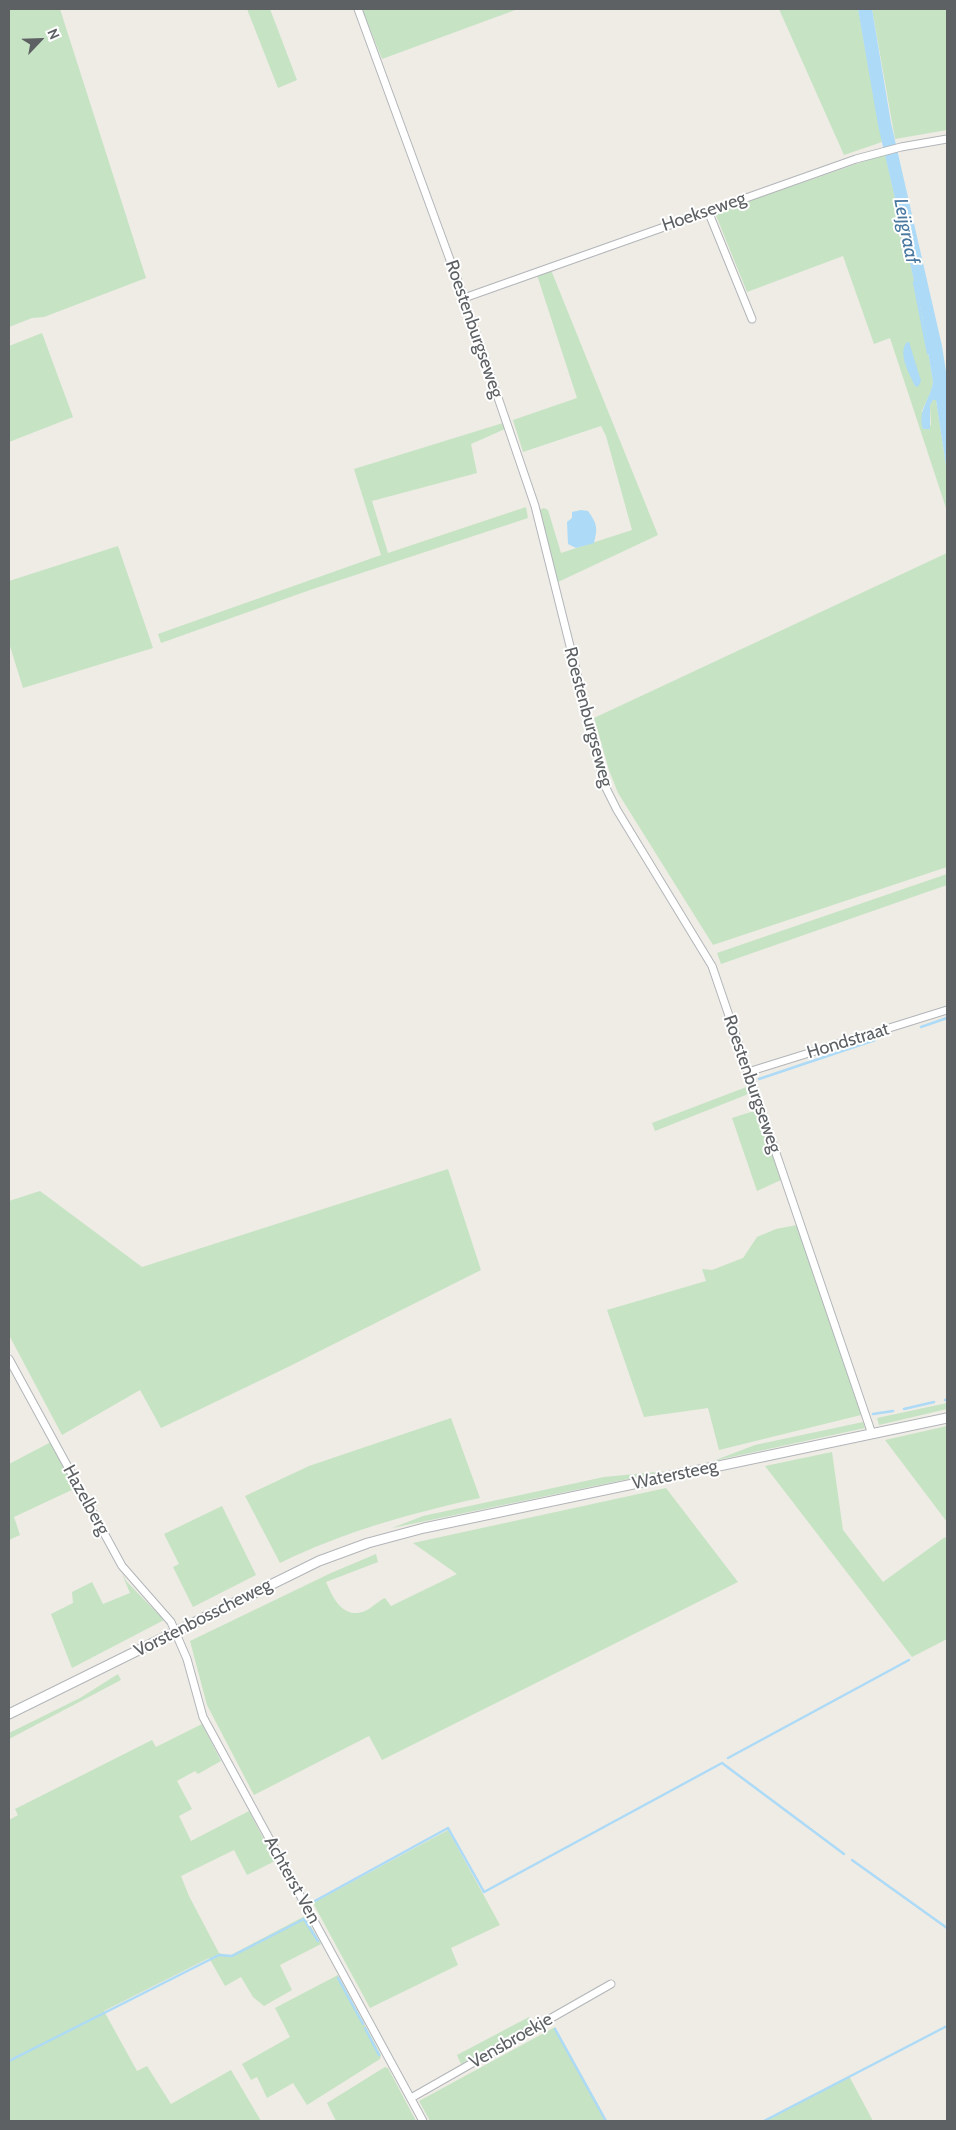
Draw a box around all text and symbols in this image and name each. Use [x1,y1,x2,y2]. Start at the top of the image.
north arrow [15,15,65,65]
text: N [43,26,64,42]
street label: Hoekseweg [659,188,749,236]
water label: Leijgraaf [889,196,923,266]
street label: Roestenburgseweg [440,257,508,401]
street label: Roestenburgseweg [559,645,617,789]
street label: Roestenburgseweg [718,1012,786,1156]
street label: Hondstraat [804,1018,892,1064]
street label: Watersteeg [630,1455,720,1495]
street label: Hazelberg [58,1461,114,1539]
street label: Vorstenbosscheweg [131,1574,275,1662]
street label: Achterst Ven [259,1833,325,1927]
street label: Vensbroekje [466,2009,556,2073]

